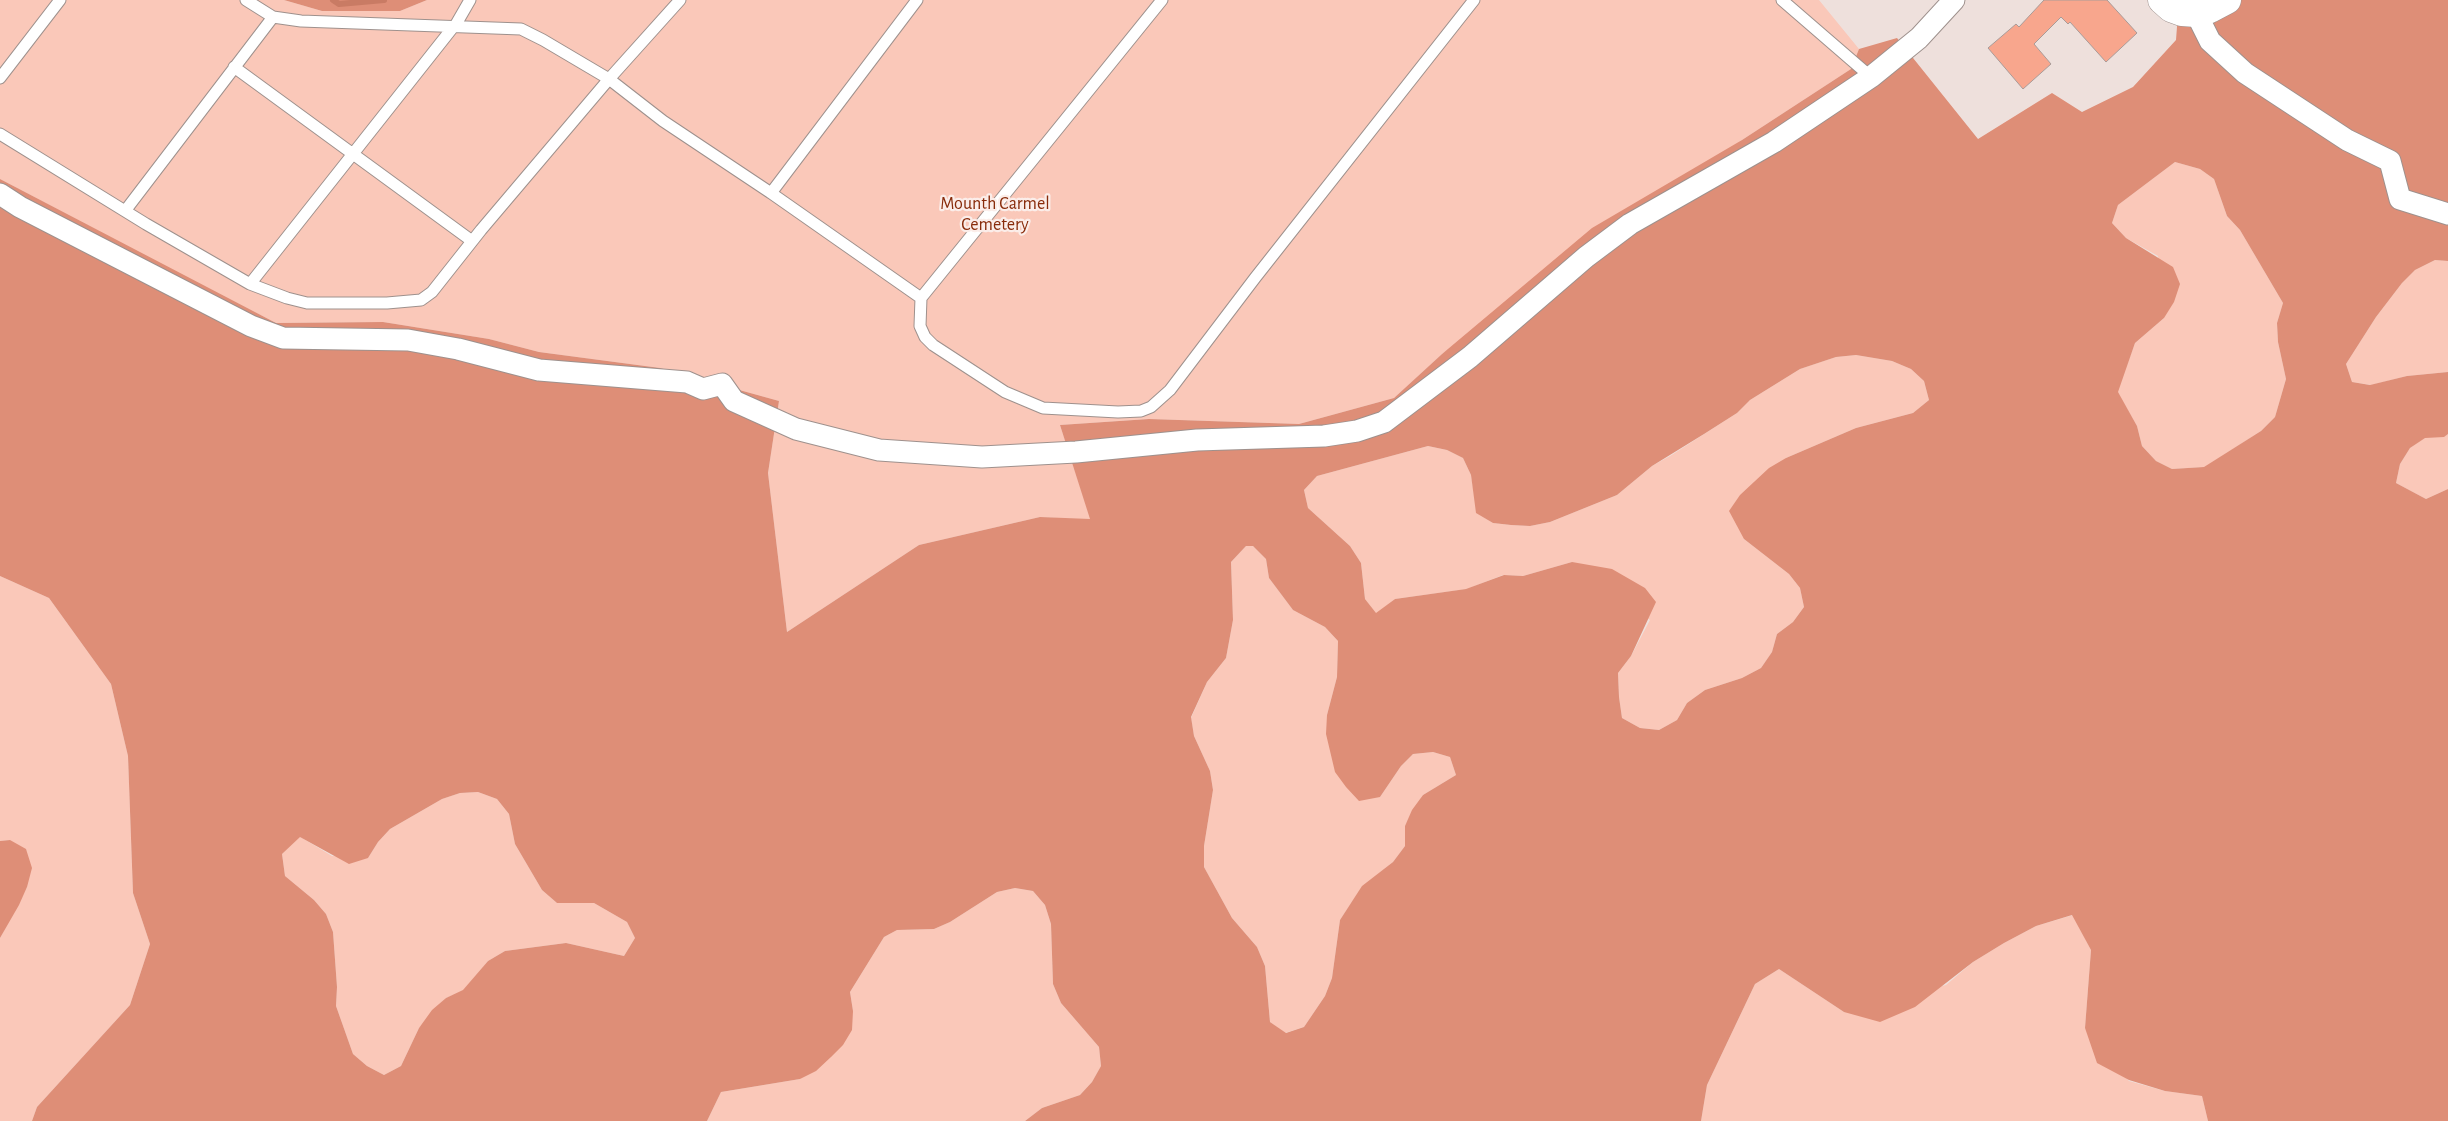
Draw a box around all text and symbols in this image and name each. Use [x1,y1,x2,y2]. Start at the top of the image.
park label: Mounth Carmel Cemetery [940,193,1050,235]

